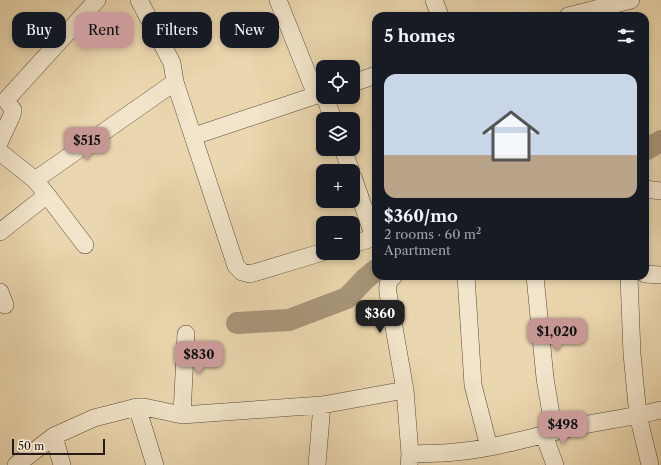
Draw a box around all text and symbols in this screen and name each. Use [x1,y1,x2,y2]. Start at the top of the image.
chip: Buy [12,12,66,48]
chip: Rent [74,12,134,48]
chip: Filters [142,12,212,48]
chip: New [220,12,279,48]
icon: filters [615,25,637,47]
text: 5 homes [384,26,455,46]
map controls [316,60,360,260]
button: locate [316,60,360,104]
icon: home [475,100,547,172]
button: layers [316,112,360,156]
pin: $515 [63,127,111,161]
text: $515 [73,132,101,148]
button: + [316,164,360,208]
text: $360/mo [384,206,458,226]
button: − [316,216,360,260]
text: 2 rooms · 60 m² [384,226,481,242]
text: Apartment [384,242,451,258]
pin: $360 [356,300,404,334]
text: $360 [365,305,395,321]
pin: $1,020 [524,318,590,352]
text: $1,020 [537,323,577,339]
pin: $830 [175,341,223,375]
text: $830 [184,346,214,362]
pin: $498 [539,411,587,445]
text: $498 [548,416,578,432]
scale bar [12,437,105,456]
text: 50 m [18,439,44,453]

